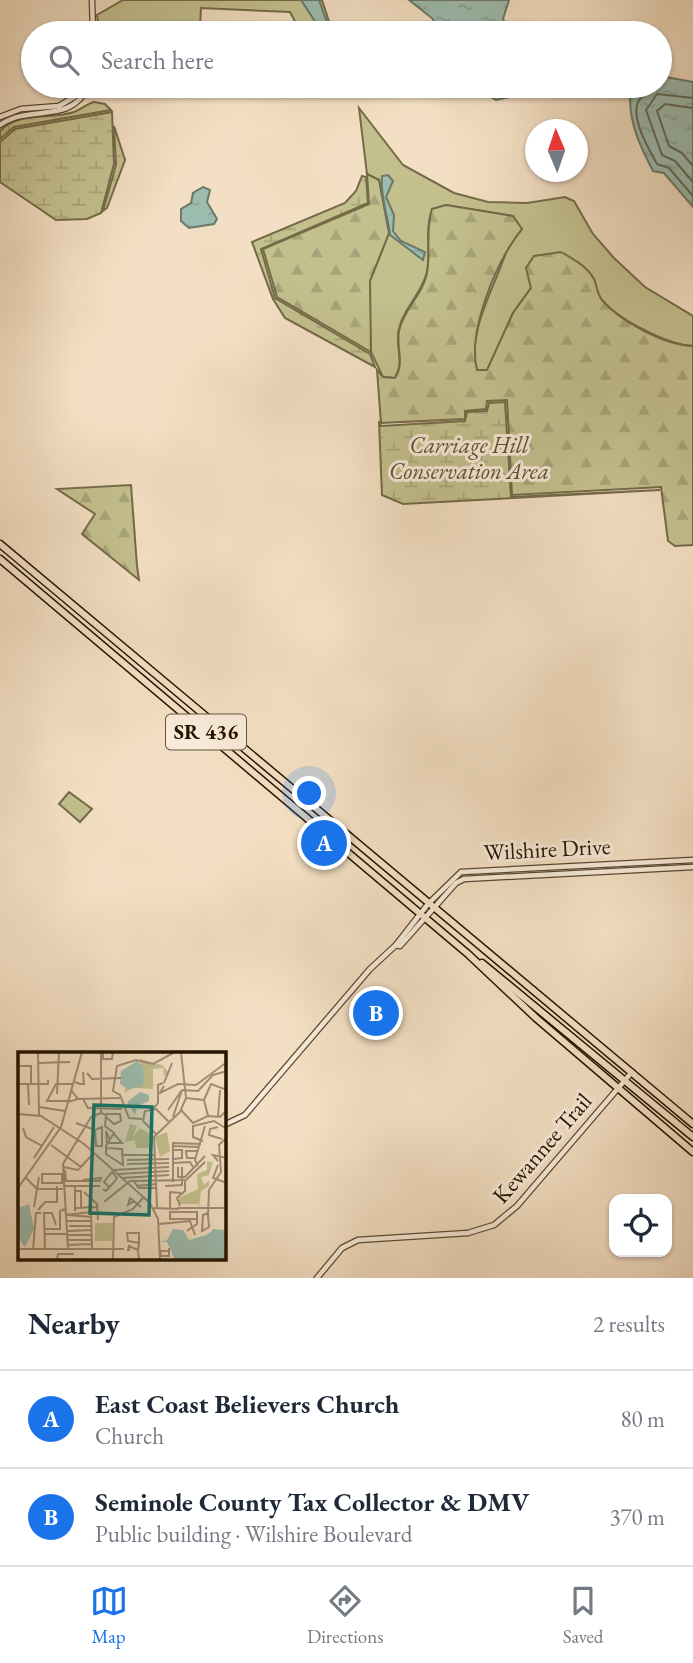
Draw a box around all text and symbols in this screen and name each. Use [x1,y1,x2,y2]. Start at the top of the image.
search box [21,21,672,98]
icon: search [45,41,83,79]
text: Search here [101,43,214,77]
north arrow [525,119,588,182]
park label: Carriage Hill Conservation Area [389,430,549,486]
road number: SR 436 [166,714,246,750]
your location [292,776,326,810]
pin: A [301,817,347,869]
street label: Wilshire Drive [483,831,611,867]
pin: B [353,987,399,1039]
inset map [18,1052,226,1260]
street label: Kewannee Trail [486,1086,599,1210]
map controls [609,1194,672,1257]
button: locate [609,1194,672,1257]
text: Nearby [28,1304,120,1343]
text: 2 results [593,1309,665,1339]
text: East Coast Believers Church [95,1387,399,1421]
text: A [43,1404,59,1434]
text: 80 m [620,1404,665,1434]
text: Church [95,1421,164,1451]
text: Seminole County Tax Collector & DMV [95,1485,529,1519]
text: B [44,1502,58,1532]
text: 370 m [609,1502,665,1532]
text: Public building · Wilshire Boulevard [95,1519,412,1549]
tab: Map [90,1582,128,1649]
tab: Directions [307,1582,383,1649]
tab: Saved [563,1582,603,1649]

